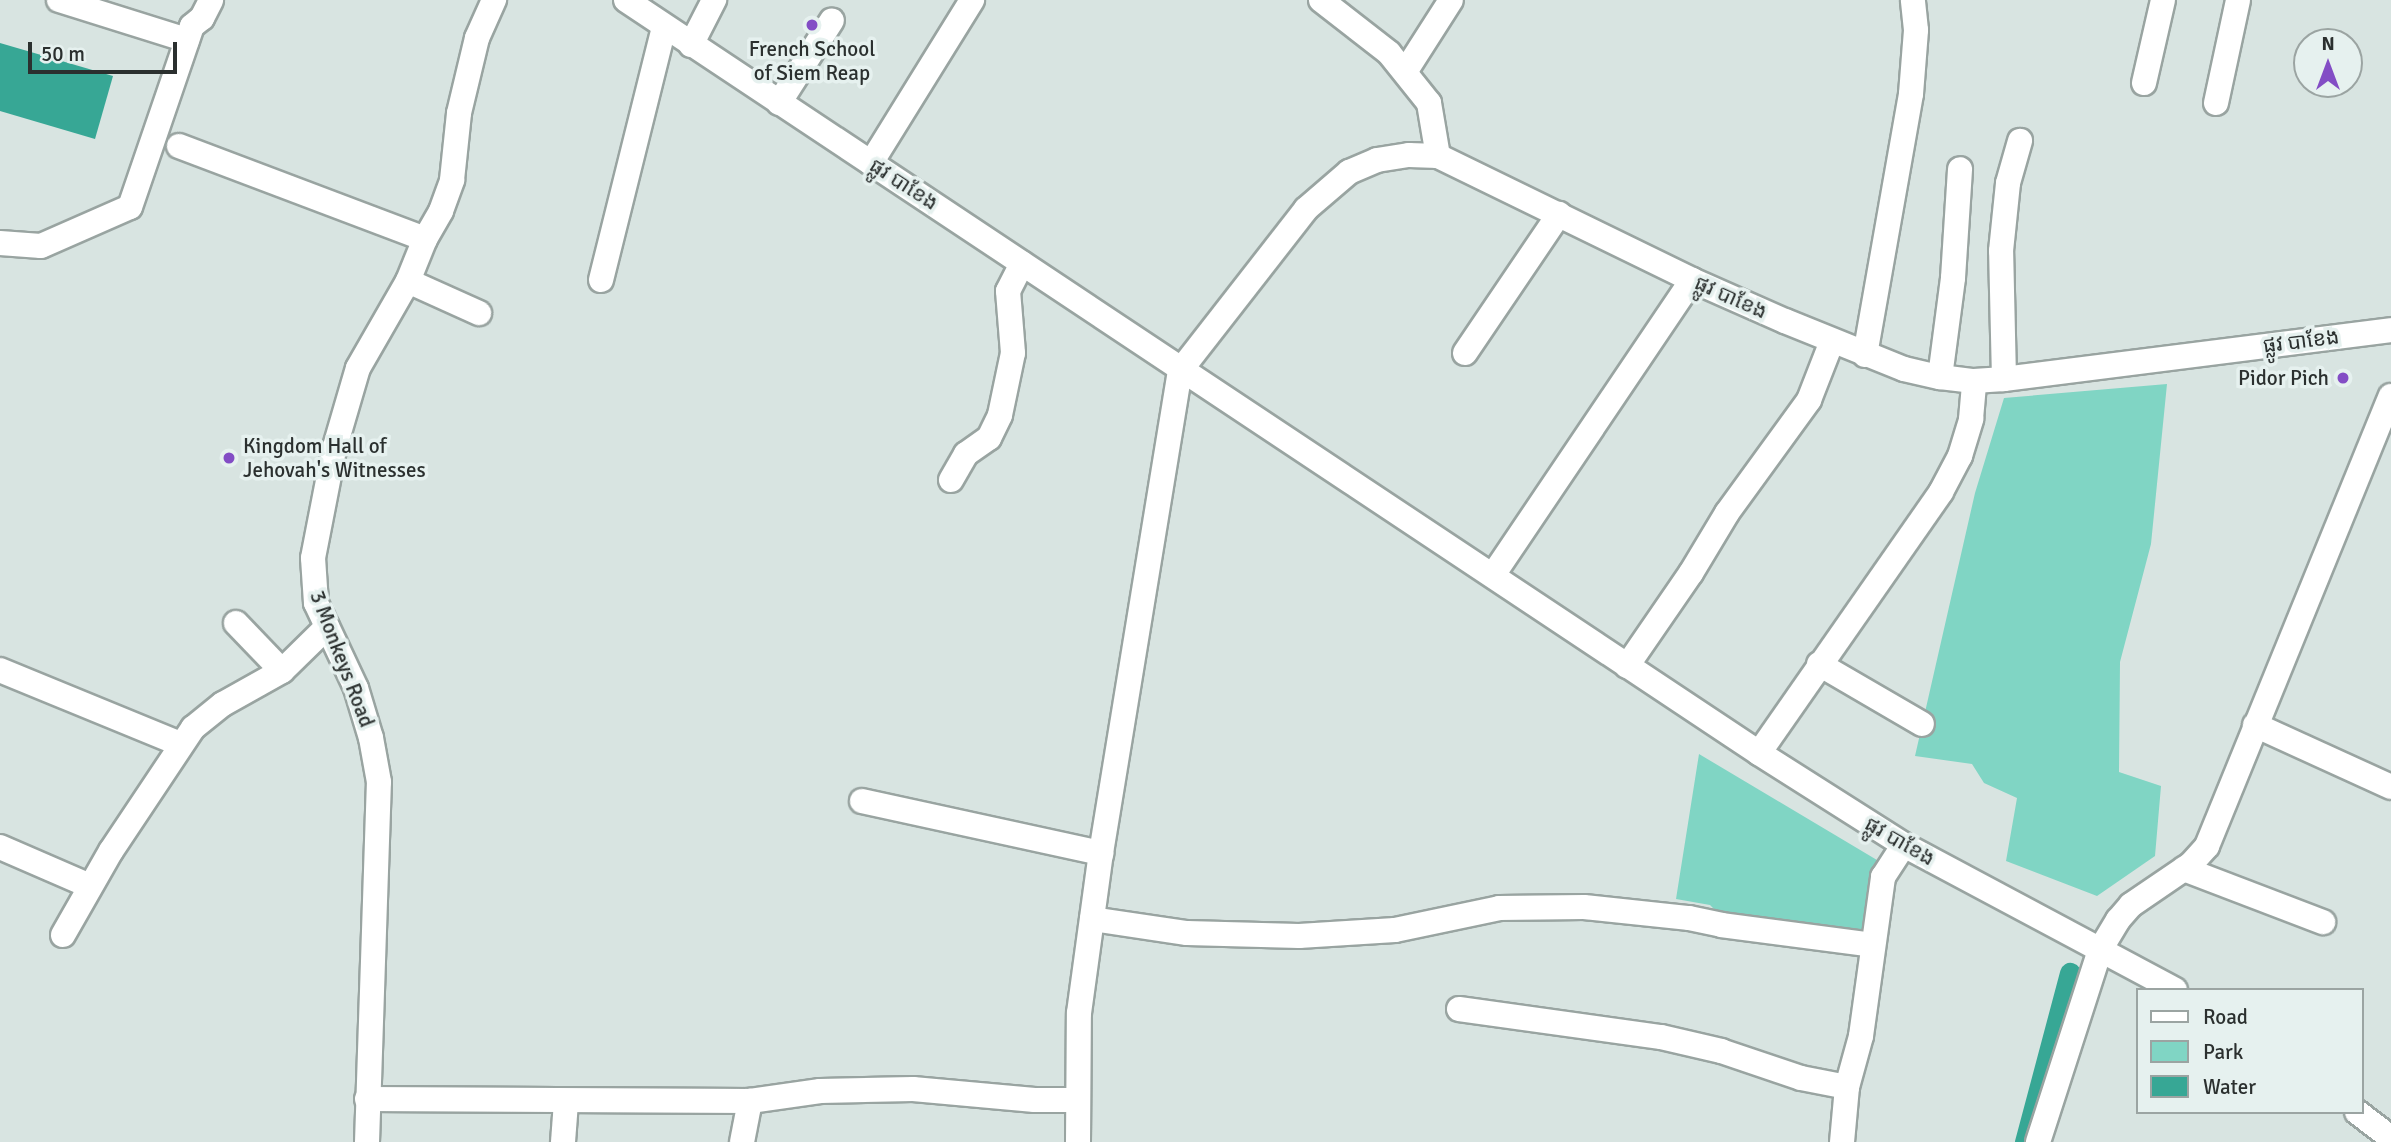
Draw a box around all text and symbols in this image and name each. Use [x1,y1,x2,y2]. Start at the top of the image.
marker: French School of Siem Reap [804,17,820,33]
scale bar [32,28,180,72]
north arrow [2293,28,2363,98]
text: N [2321,32,2335,56]
place label: French School of Siem Reap [749,36,875,86]
text: 50 m [41,41,85,67]
street label: ផ្លូវ បាខែង [865,152,943,216]
street label: ផ្លូវ បាខែង [1691,270,1771,324]
street label: ផ្លូវ បាខែង [2261,324,2341,358]
place label: Pidor Pich [2238,365,2329,391]
marker: Pidor Pich [2335,370,2351,386]
place label: Kingdom Hall of Jehovah's Witnesses [243,433,426,483]
marker: Kingdom Hall of Jehovah's Witnesses [221,450,237,466]
street label: 3 Monkeys Road [304,587,380,731]
street label: ផ្លូវ បាខែង [1860,811,1940,871]
legend [2136,988,2363,1114]
text: Road [2203,1004,2248,1030]
text: Park [2203,1039,2243,1065]
text: Water [2203,1074,2256,1100]

